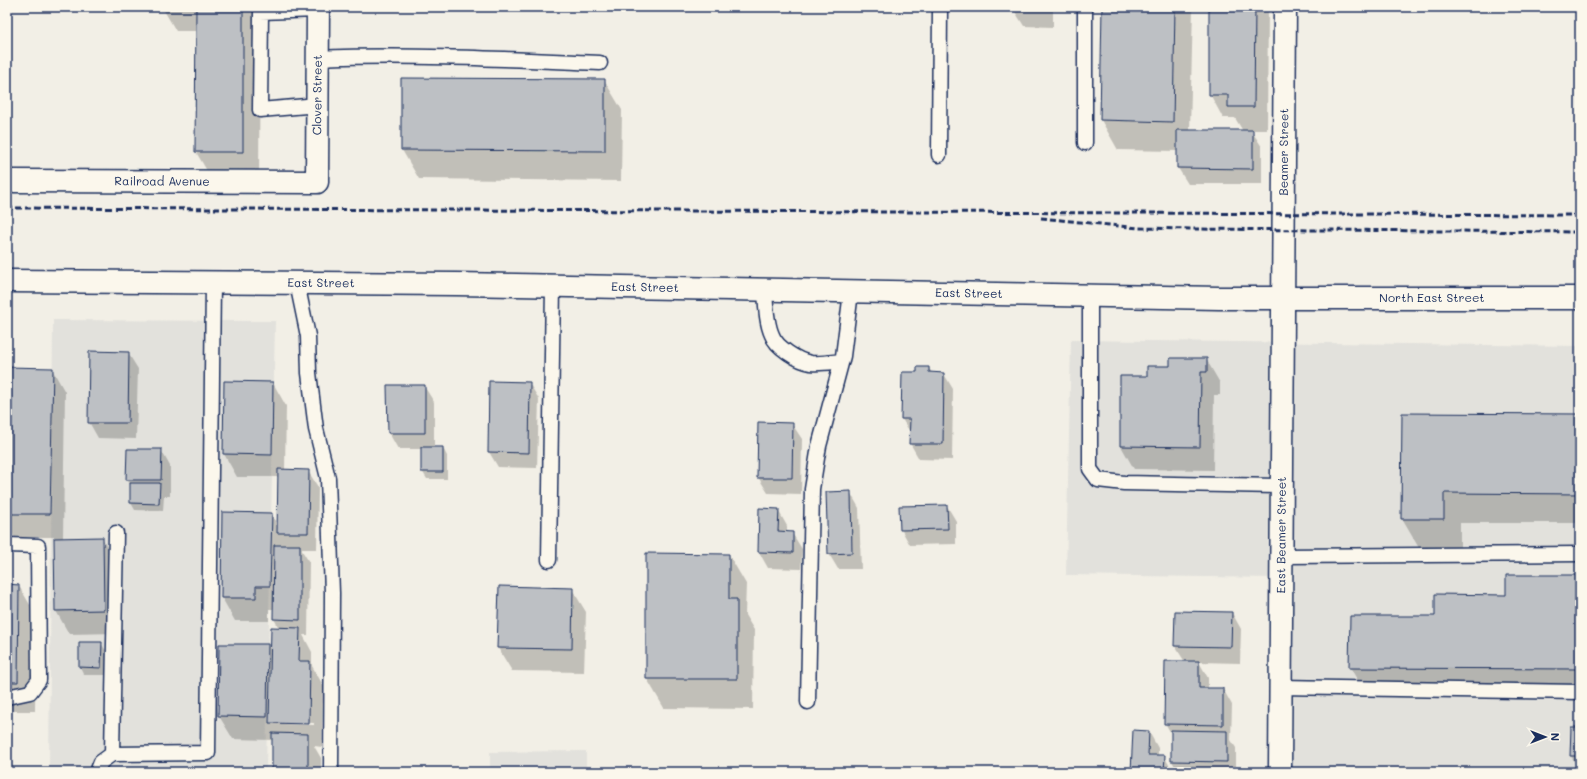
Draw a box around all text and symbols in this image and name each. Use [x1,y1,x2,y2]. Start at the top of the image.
street label: Clover Street [308,55,325,135]
street label: Beamer Street [1275,108,1291,196]
street label: Railroad Avenue [114,172,210,189]
street label: East Street [287,274,355,290]
street label: East Street [611,278,679,295]
street label: East Street [935,284,1003,301]
street label: North East Street [1379,289,1485,305]
street label: East Beamer Street [1272,477,1289,593]
north arrow [1525,717,1565,757]
text: N [1548,733,1563,741]

